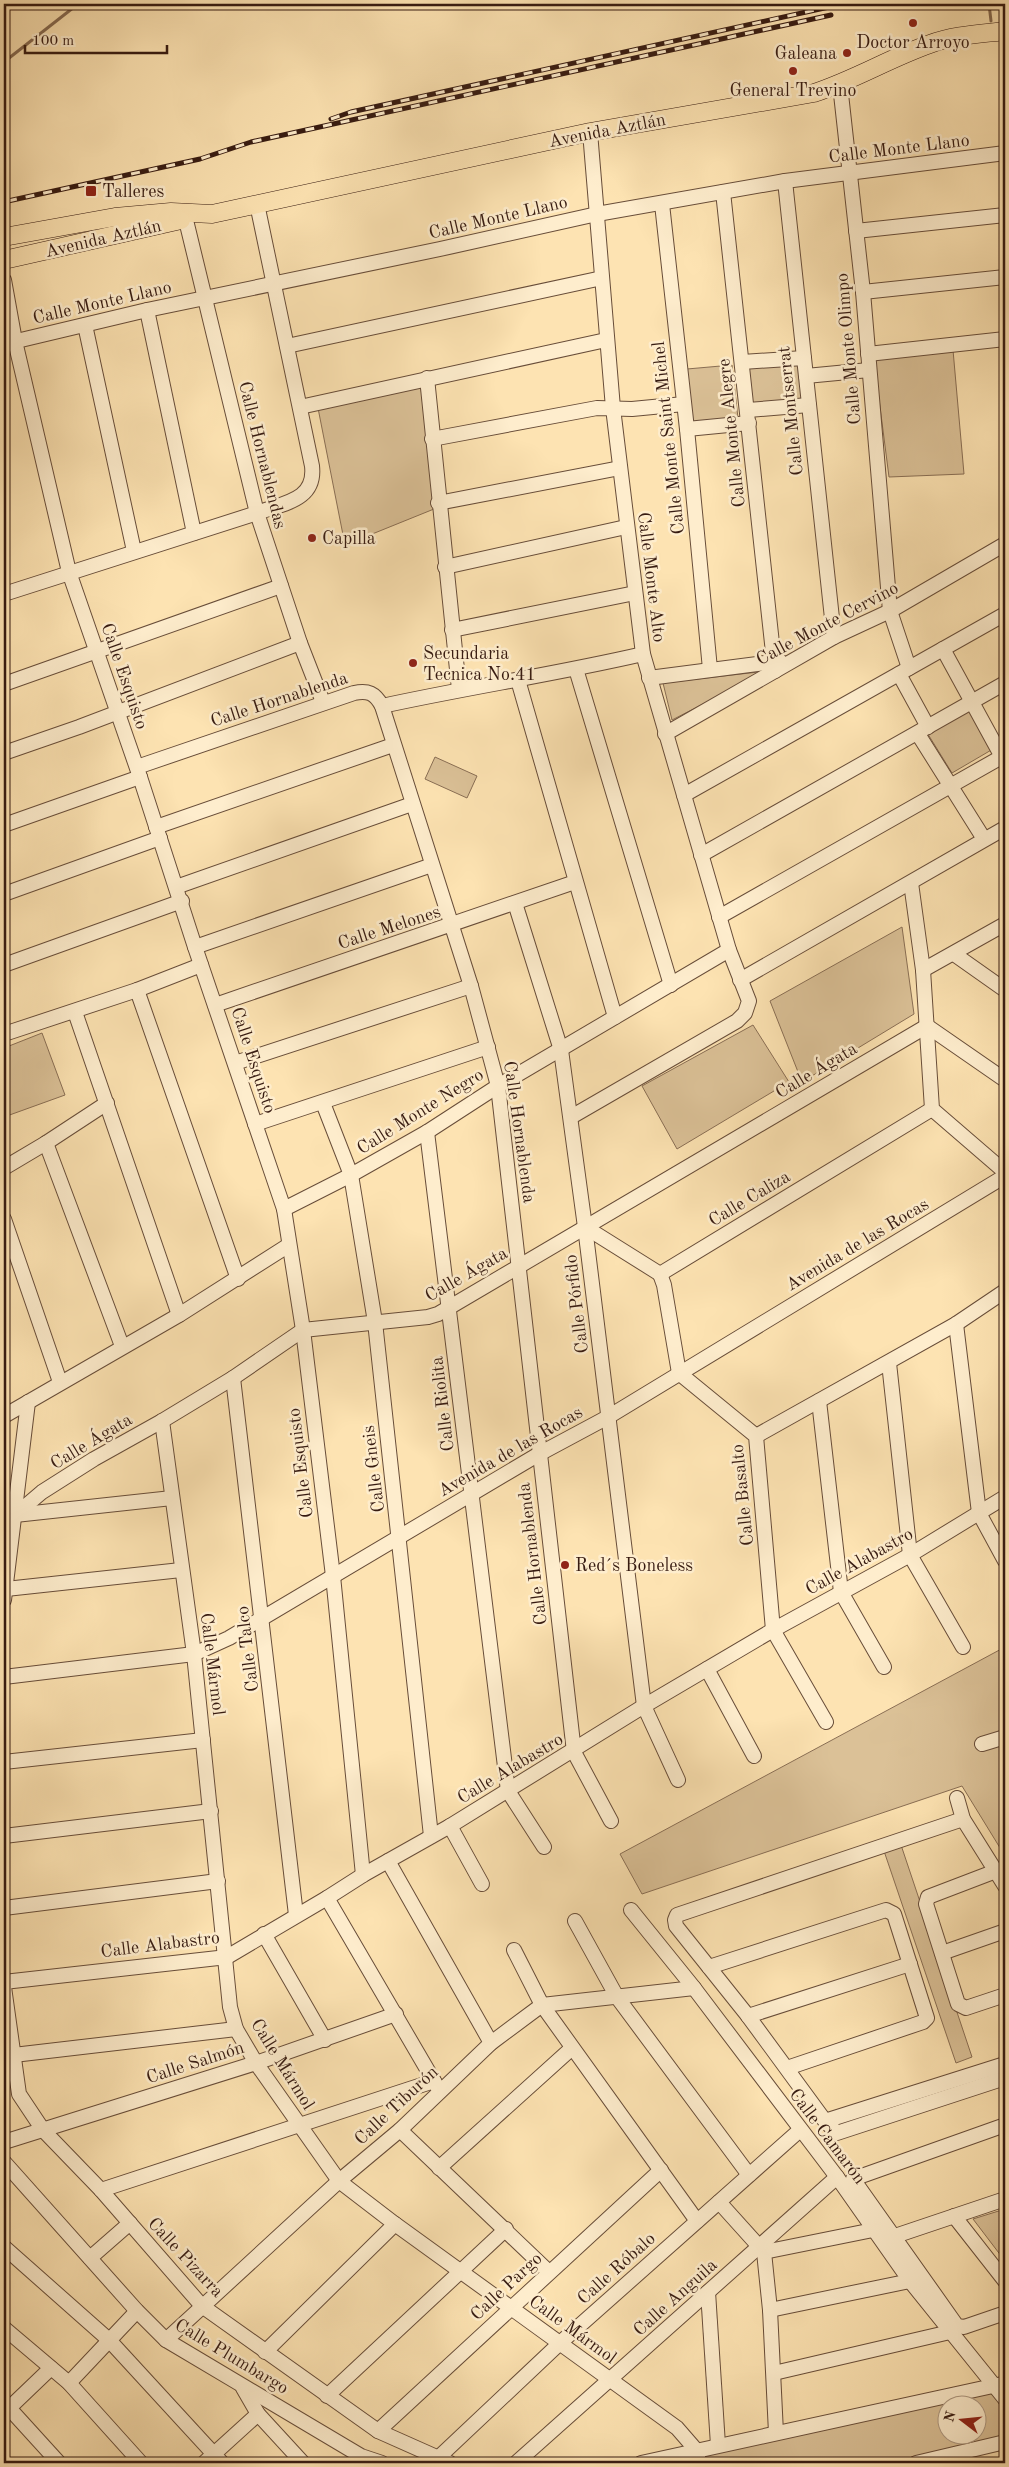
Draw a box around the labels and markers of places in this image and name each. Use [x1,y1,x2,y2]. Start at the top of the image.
marker: Doctor Arroyo [907,17,919,29]
place label: Doctor Arroyo [856,34,970,52]
place label: Galeana [775,45,837,63]
marker: Galeana [841,47,853,59]
marker: General Trevino [787,65,799,77]
place label: General Trevino [730,82,857,100]
place label: Talleres [102,183,164,201]
marker: Talleres [84,184,98,198]
place label: Capilla [322,530,376,548]
marker: Capilla [306,532,318,544]
place label: Secundaria Tecnica No.41 [423,645,536,684]
marker: Secundaria Tecnica No.41 [407,657,419,669]
place label: Red´s Boneless [575,1557,693,1575]
marker: Red´s Boneless [559,1559,571,1571]

